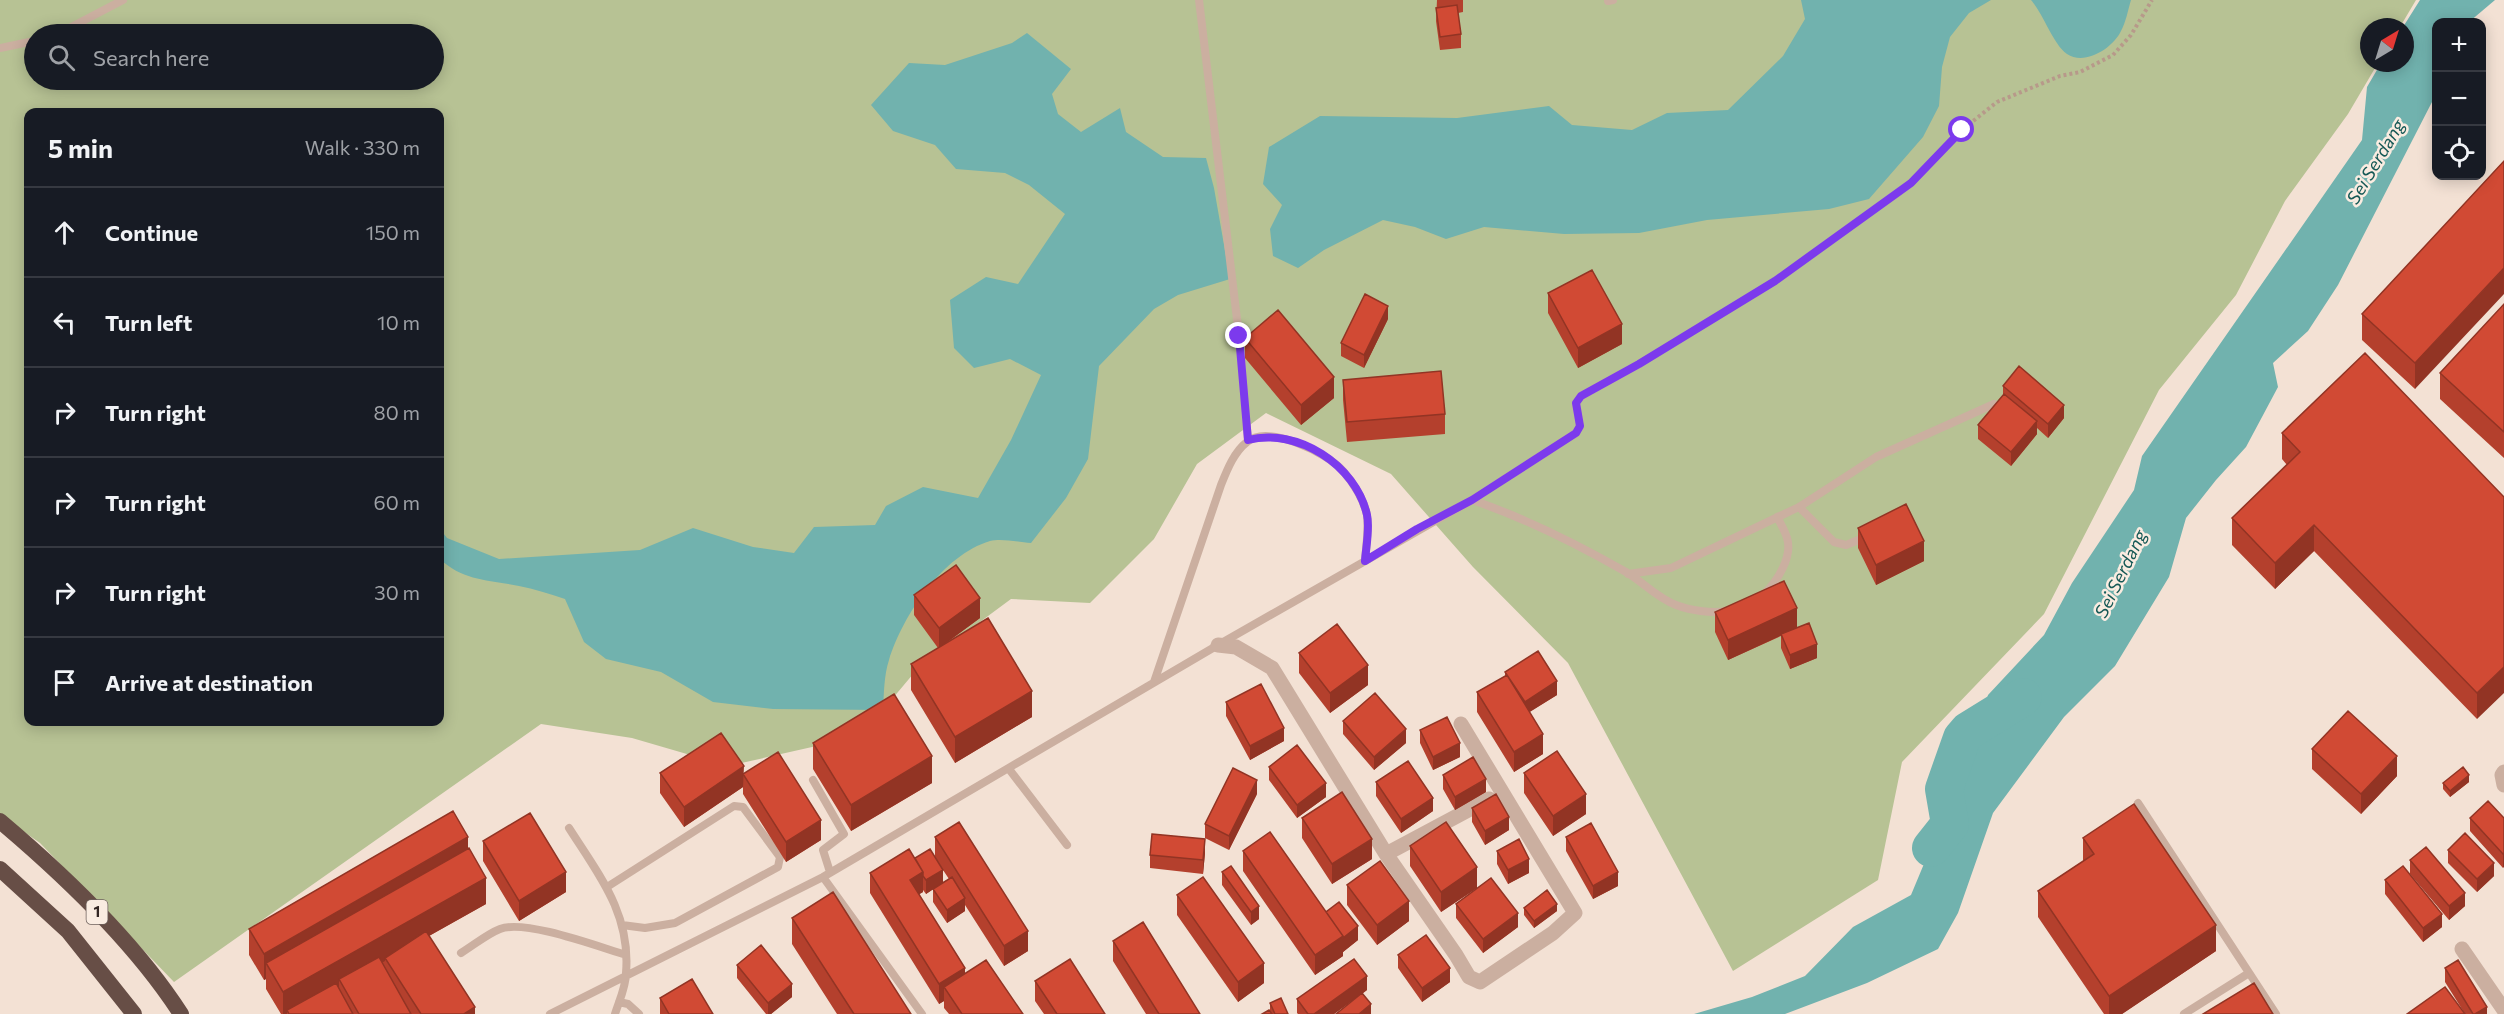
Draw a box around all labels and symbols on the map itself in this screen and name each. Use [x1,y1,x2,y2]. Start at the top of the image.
north arrow [2360,18,2414,72]
water label: Sei Serdang [2341,114,2410,208]
route start [1948,116,1974,142]
route end [1225,322,1251,348]
water label: Sei Serdang [2089,525,2151,621]
road number: 1 [86,900,108,924]

